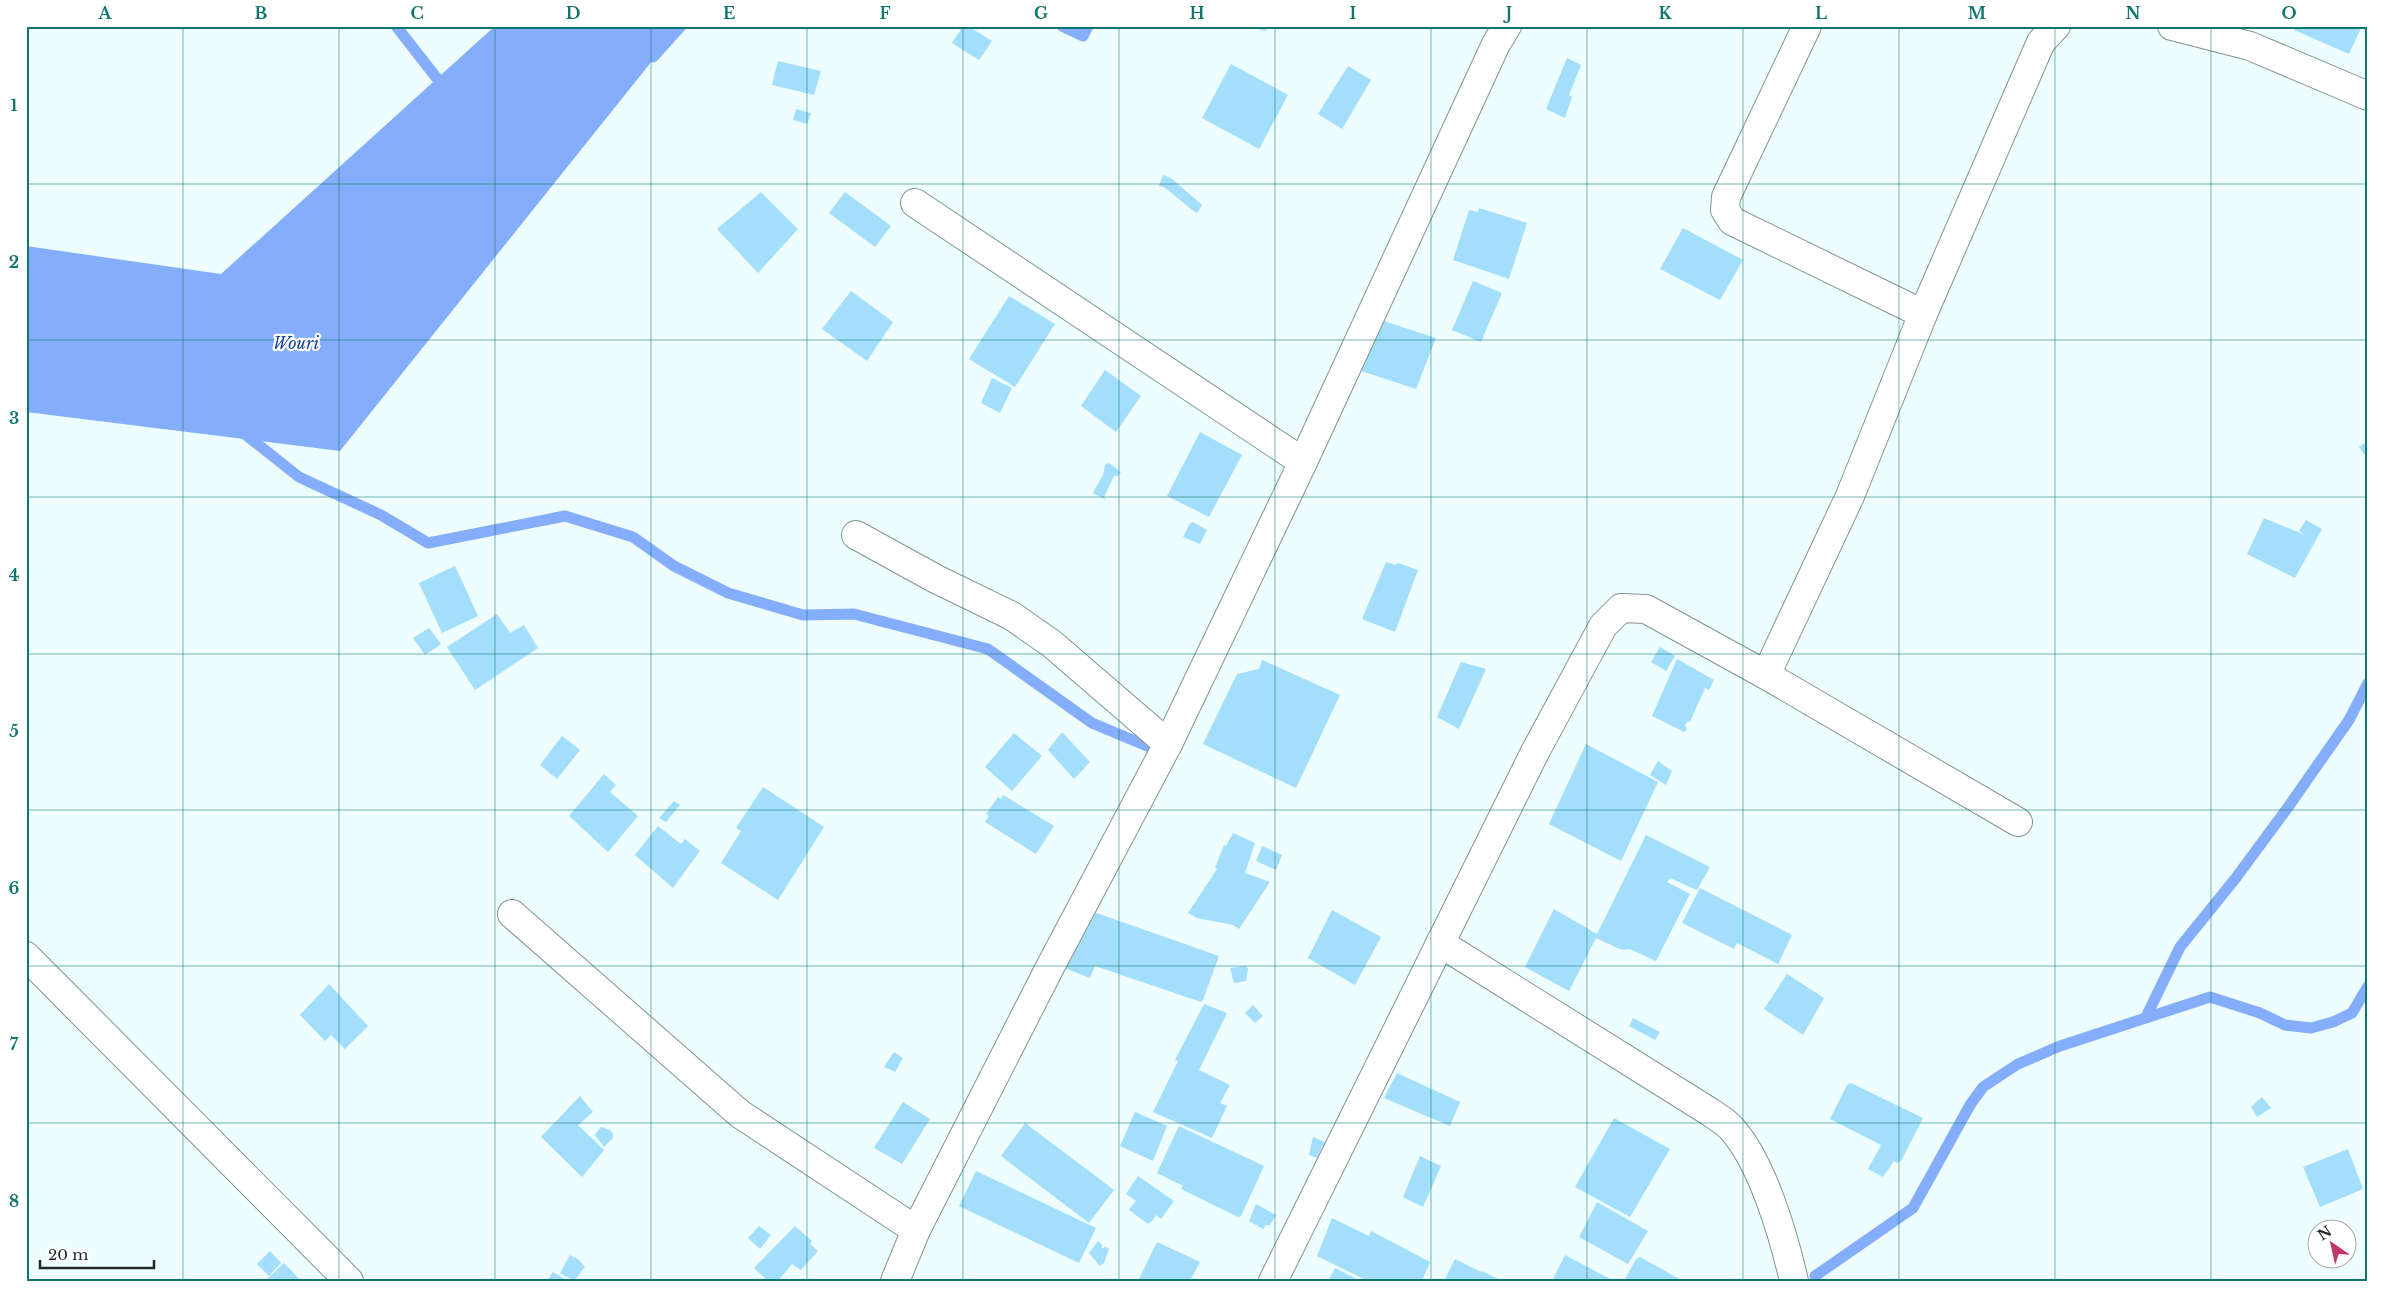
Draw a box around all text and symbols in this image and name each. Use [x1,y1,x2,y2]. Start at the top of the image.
text: A [98,3,113,23]
text: B [255,3,268,23]
text: C [410,3,424,23]
text: D [566,3,580,23]
text: E [723,3,735,23]
text: F [879,3,891,23]
text: G [1034,3,1048,23]
text: H [1189,3,1205,23]
text: I [1350,3,1357,23]
text: J [1503,3,1512,23]
text: K [1658,3,1672,23]
text: L [1815,3,1827,23]
text: M [1968,3,1986,23]
text: N [2125,3,2141,23]
text: O [2281,3,2297,23]
text: 1 [11,95,18,115]
text: 2 [9,252,19,272]
water label: Wouri [273,333,319,353]
text: 3 [9,408,19,428]
text: 4 [9,565,19,585]
text: 5 [9,721,19,741]
text: 6 [9,878,20,898]
text: 7 [10,1034,19,1054]
text: 8 [9,1191,19,1211]
north arrow [2306,1220,2356,1270]
text: N [2314,1222,2335,1244]
scale bar [40,1237,154,1269]
text: 20 m [48,1245,88,1264]

